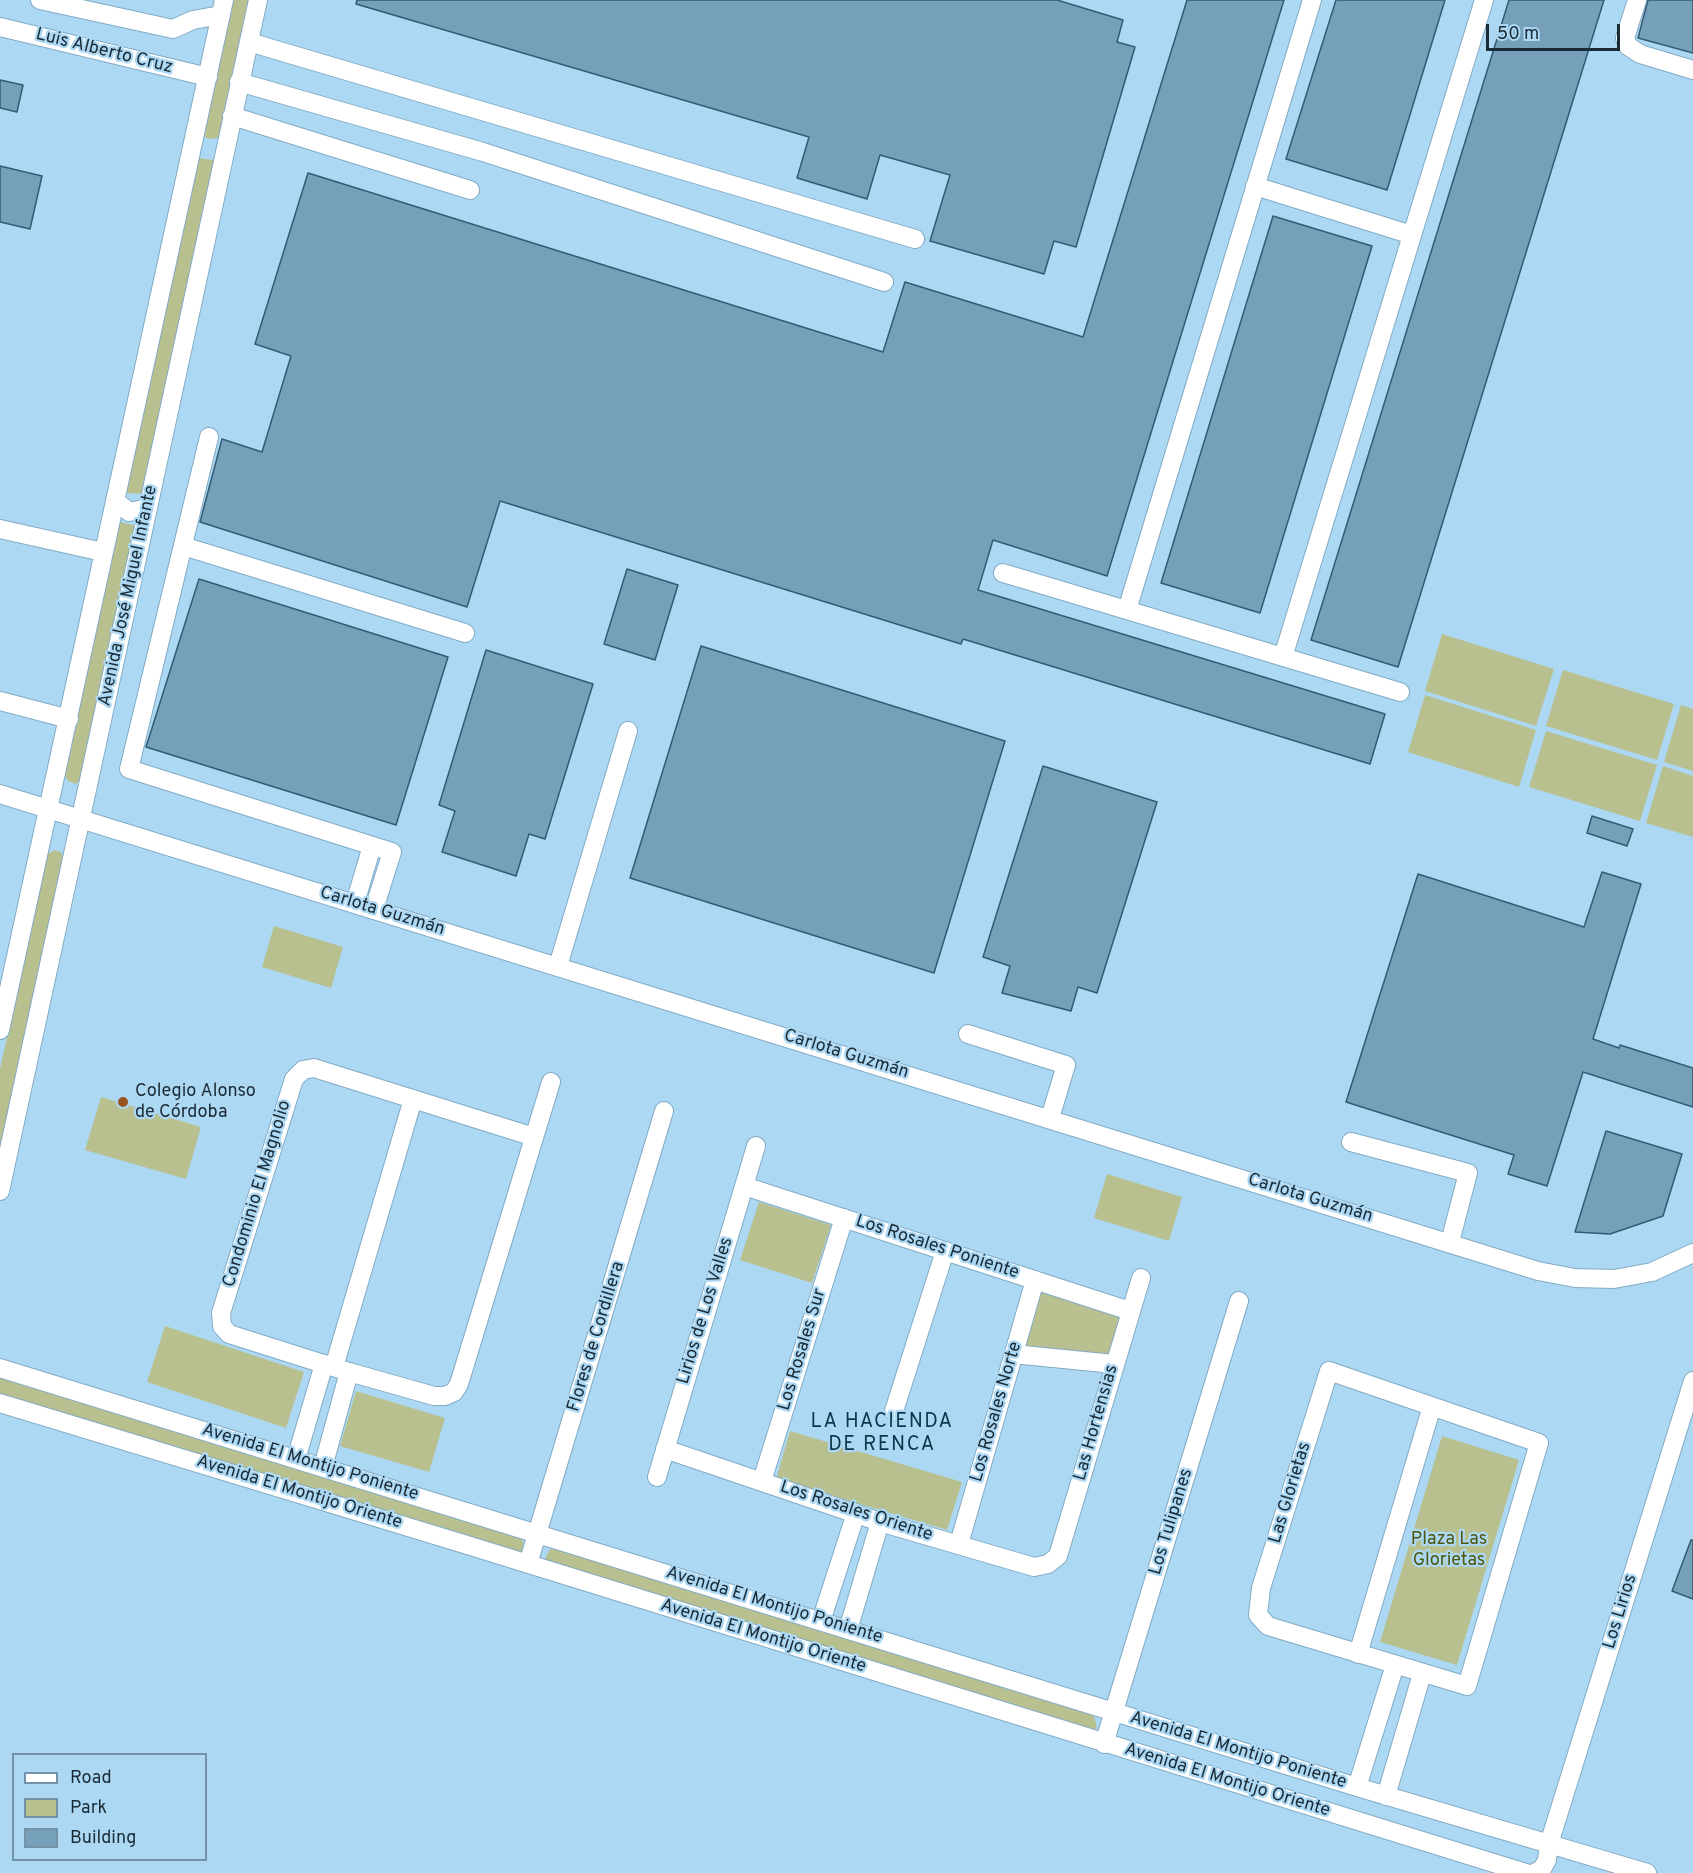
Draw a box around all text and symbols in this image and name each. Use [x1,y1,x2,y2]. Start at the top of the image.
scale bar [1489,12,1622,50]
text: 50 m [1497,23,1539,46]
street label: Luis Alberto Cruz [33,25,175,79]
street label: Avenida José Miguel Infante [95,483,163,709]
street label: Carlota Guzmán [317,883,447,941]
street label: Carlota Guzmán [781,1026,911,1084]
place label: Colegio Alonso de Córdoba [135,1081,256,1124]
marker: Colegio Alonso de Córdoba [116,1095,130,1109]
street label: Condominio El Magnolio [219,1098,297,1290]
street label: Carlota Guzmán [1245,1170,1375,1228]
street label: Los Rosales Poniente [852,1211,1022,1285]
street label: Lirios de Los Valles [673,1235,739,1387]
street label: Flores de Cordillera [564,1259,630,1415]
street label: Los Rosales Sur [774,1286,832,1414]
street label: Los Rosales Norte [967,1339,1027,1485]
street label: Las Hortensias [1070,1363,1124,1483]
district label: LA HACIENDA DE RENCA [810,1411,954,1458]
street label: Avenida El Montijo Poniente [199,1420,421,1506]
street label: Las Glorietas [1265,1440,1317,1546]
street label: Avenida El Montijo Oriente [194,1451,404,1535]
street label: Los Tulipanes [1146,1466,1198,1578]
street label: Los Rosales Oriente [777,1477,935,1547]
park label: Plaza Las Glorietas [1411,1529,1487,1572]
street label: Avenida El Montijo Poniente [663,1563,885,1649]
street label: Los Lirios [1599,1572,1643,1652]
street label: Avenida El Montijo Oriente [658,1595,868,1679]
street label: Avenida El Montijo Poniente [1127,1708,1349,1794]
street label: Avenida El Montijo Oriente [1122,1739,1332,1823]
legend [12,1753,207,1861]
text: Road [70,1767,112,1790]
text: Park [70,1797,107,1820]
text: Building [70,1827,136,1850]

